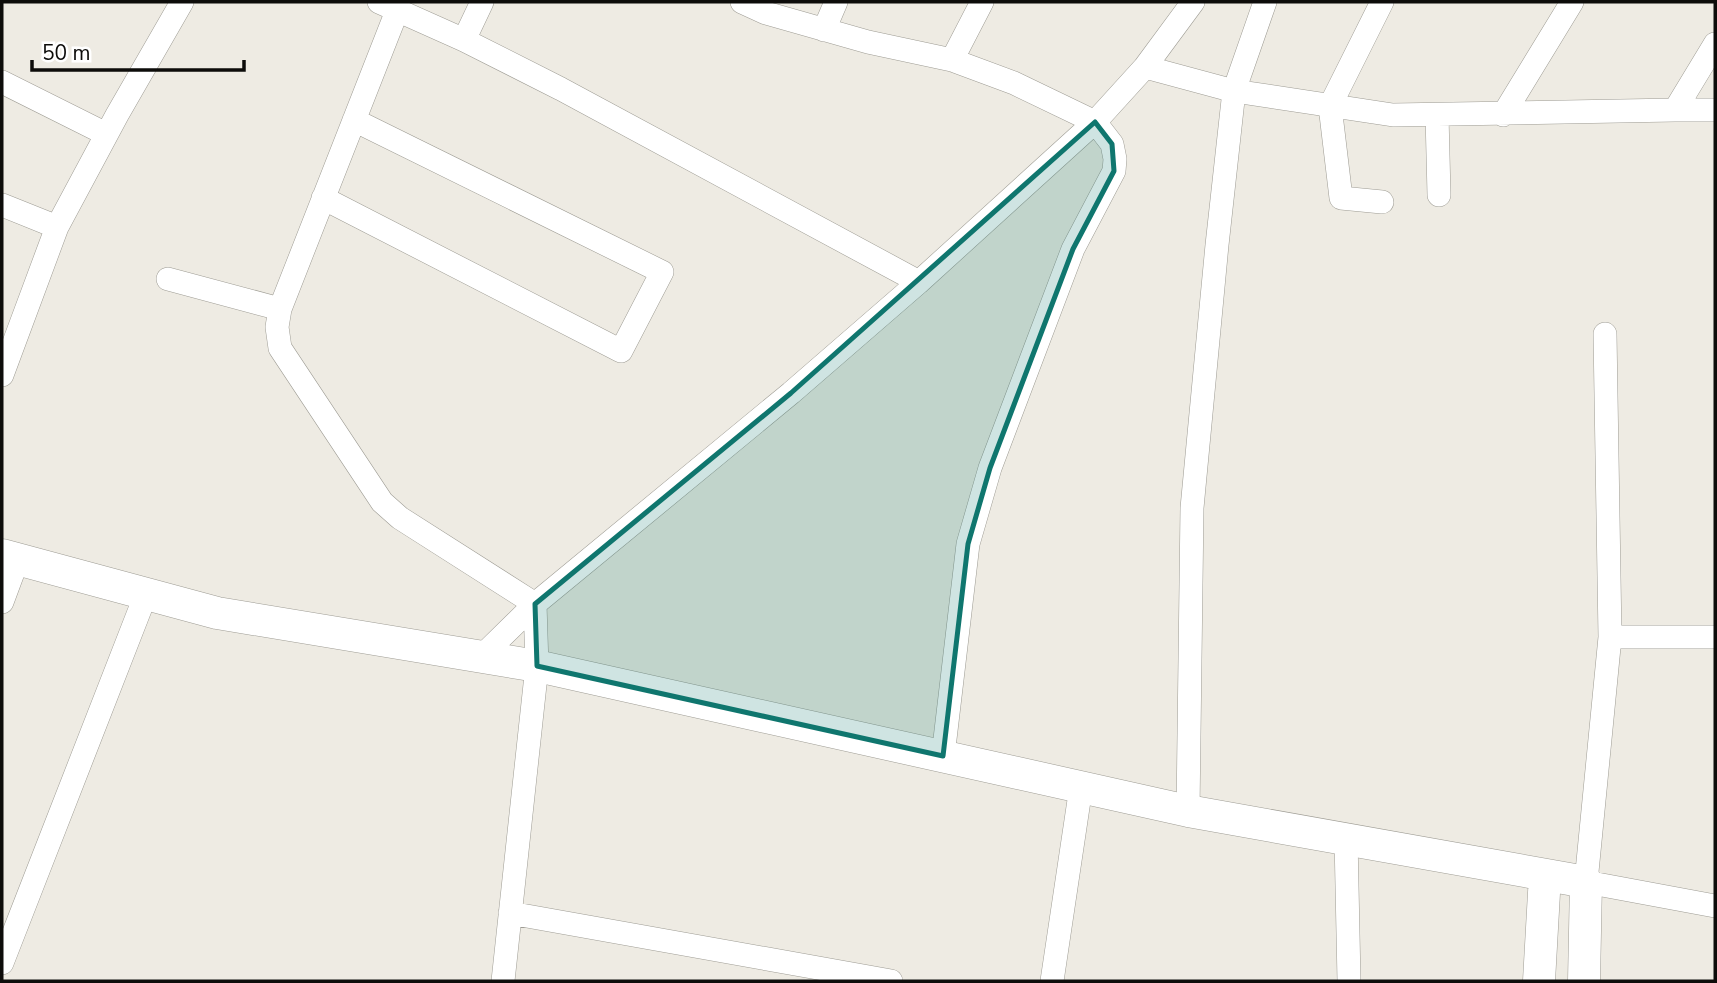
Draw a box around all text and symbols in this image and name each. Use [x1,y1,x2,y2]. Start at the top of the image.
scale bar [32,28,243,72]
text: 50 m [42,39,91,67]

